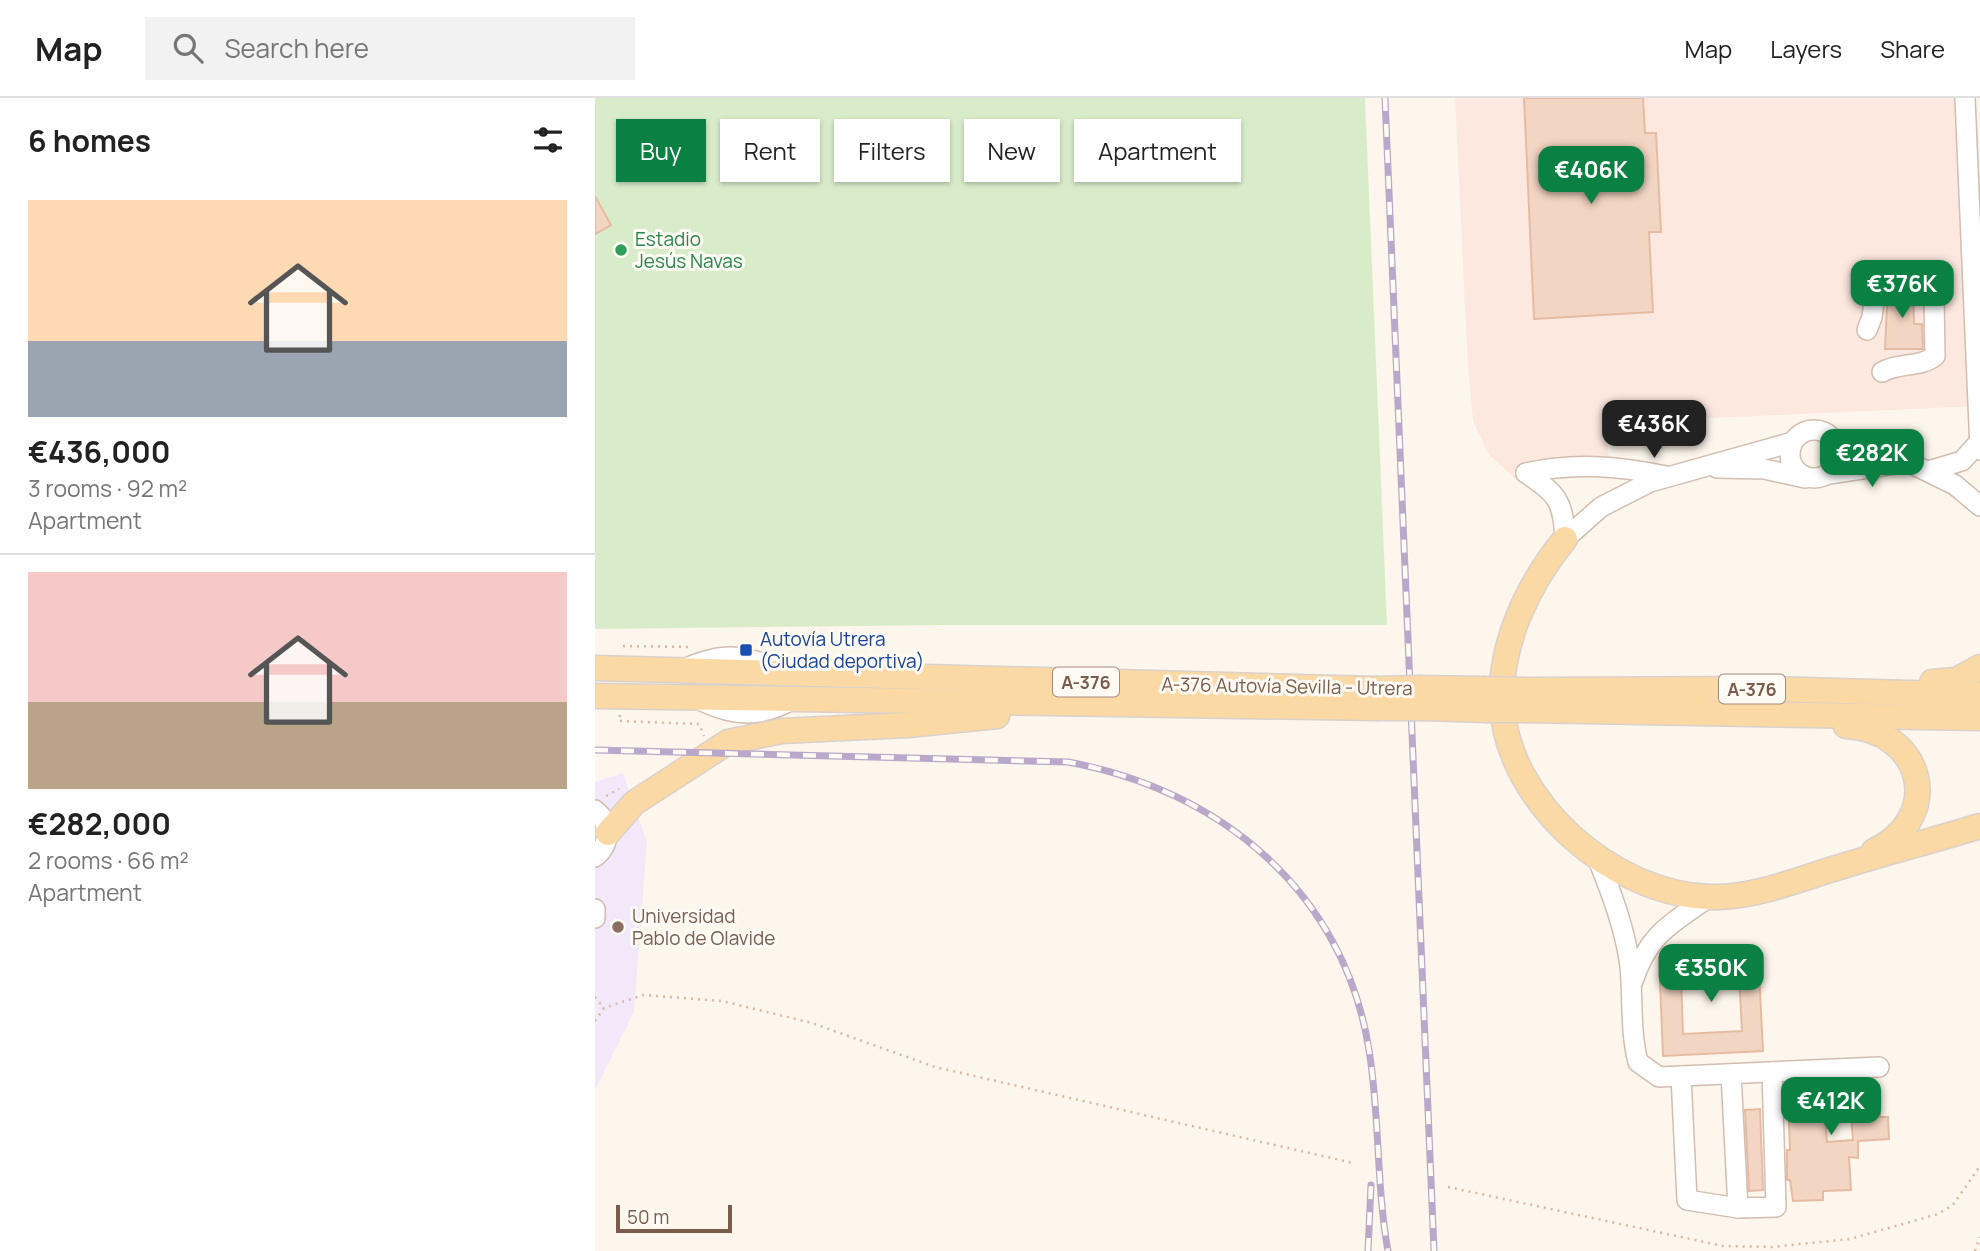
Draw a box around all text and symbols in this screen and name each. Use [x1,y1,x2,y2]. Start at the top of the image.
search box [145,17,635,80]
text: Map [35,26,103,71]
icon: search [169,29,207,67]
text: Search here [225,30,369,66]
text: Map [1685,32,1732,65]
text: Layers [1770,32,1842,65]
text: Share [1880,32,1945,65]
chip: Buy [616,119,706,182]
chip: Rent [720,119,820,182]
chip: Filters [834,119,950,182]
chip: New [964,119,1060,182]
chip: Apartment [1074,119,1241,182]
text: 6 homes [28,120,151,161]
icon: filters [529,121,567,159]
pin: €406K [1542,146,1640,206]
text: €406K [1554,153,1628,185]
place label: Estadio Jesús Navas [635,226,743,274]
marker: Estadio Jesús Navas [613,242,629,258]
icon: home [235,245,361,371]
pin: €376K [1853,260,1951,320]
text: €376K [1867,267,1937,299]
pin: €436K [1605,400,1703,460]
text: €436K [1618,407,1690,439]
pin: €282K [1823,430,1921,489]
text: €436,000 [28,431,171,472]
text: €282K [1836,436,1908,468]
text: 3 rooms · 92 m² [28,472,187,504]
text: Apartment [28,504,142,536]
icon: home [235,617,361,743]
place label: Autovía Utrera (Ciudad deportiva) [760,626,924,674]
marker: Autovía Utrera (Ciudad deportiva) [738,642,754,658]
road number: A-376 [1053,668,1119,696]
street label: A-376 Autovía Sevilla - Utrera [1161,671,1413,701]
road number: A-376 [1719,674,1785,704]
text: €282,000 [28,803,171,844]
text: 2 rooms · 66 m² [28,844,189,876]
text: Apartment [28,876,142,908]
place label: Universidad Pablo de Olavide [632,903,775,951]
marker: Universidad Pablo de Olavide [610,919,626,935]
pin: €350K [1662,944,1760,1004]
text: €350K [1675,951,1747,983]
pin: €412K [1782,1077,1880,1137]
text: €412K [1797,1084,1865,1116]
scale bar [616,1202,731,1234]
text: 50 m [627,1204,669,1230]

